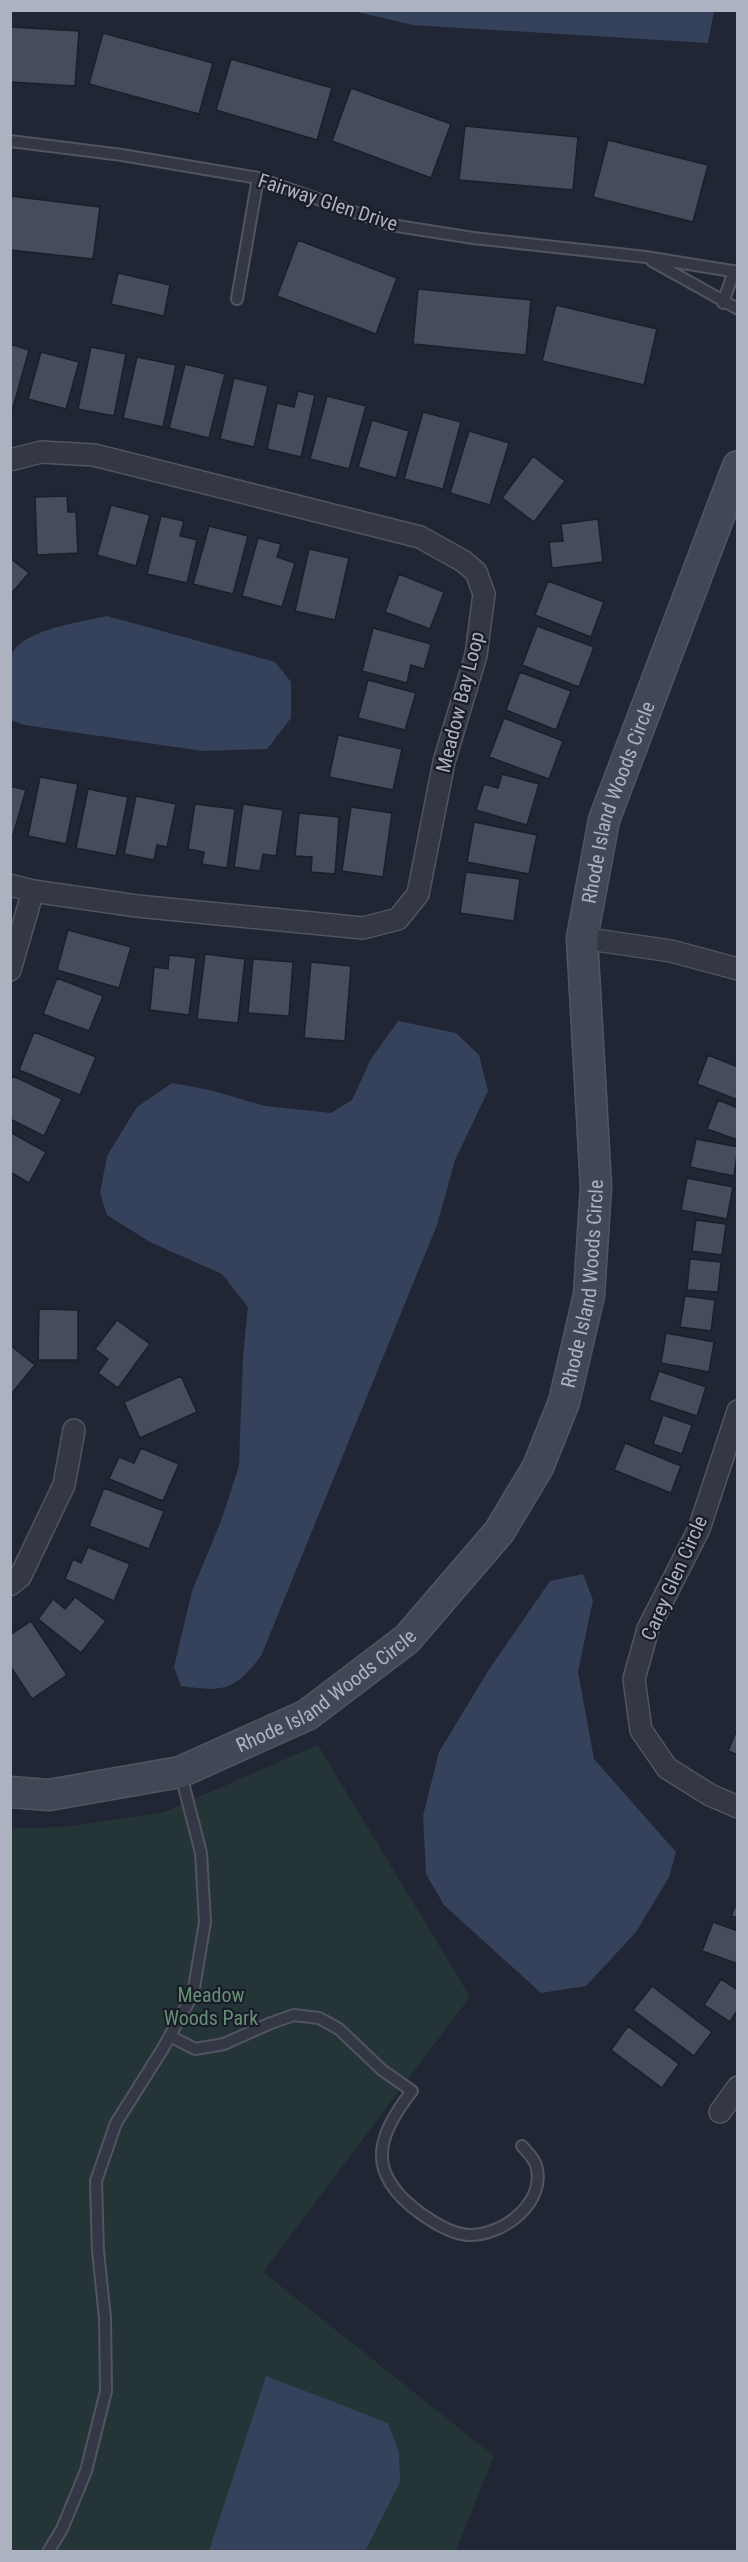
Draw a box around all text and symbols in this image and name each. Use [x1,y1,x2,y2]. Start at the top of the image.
street label: Fairway Glen Drive [255,168,401,236]
street label: Meadow Bay Loop [431,629,489,775]
street label: Rhode Island Woods Circle [577,698,660,905]
street label: Rhode Island Woods Circle [556,1179,608,1390]
street label: Carey Glen Circle [636,1512,712,1644]
street label: Rhode Island Woods Circle [232,1625,422,1757]
park label: Meadow Woods Park [164,1983,258,2030]

